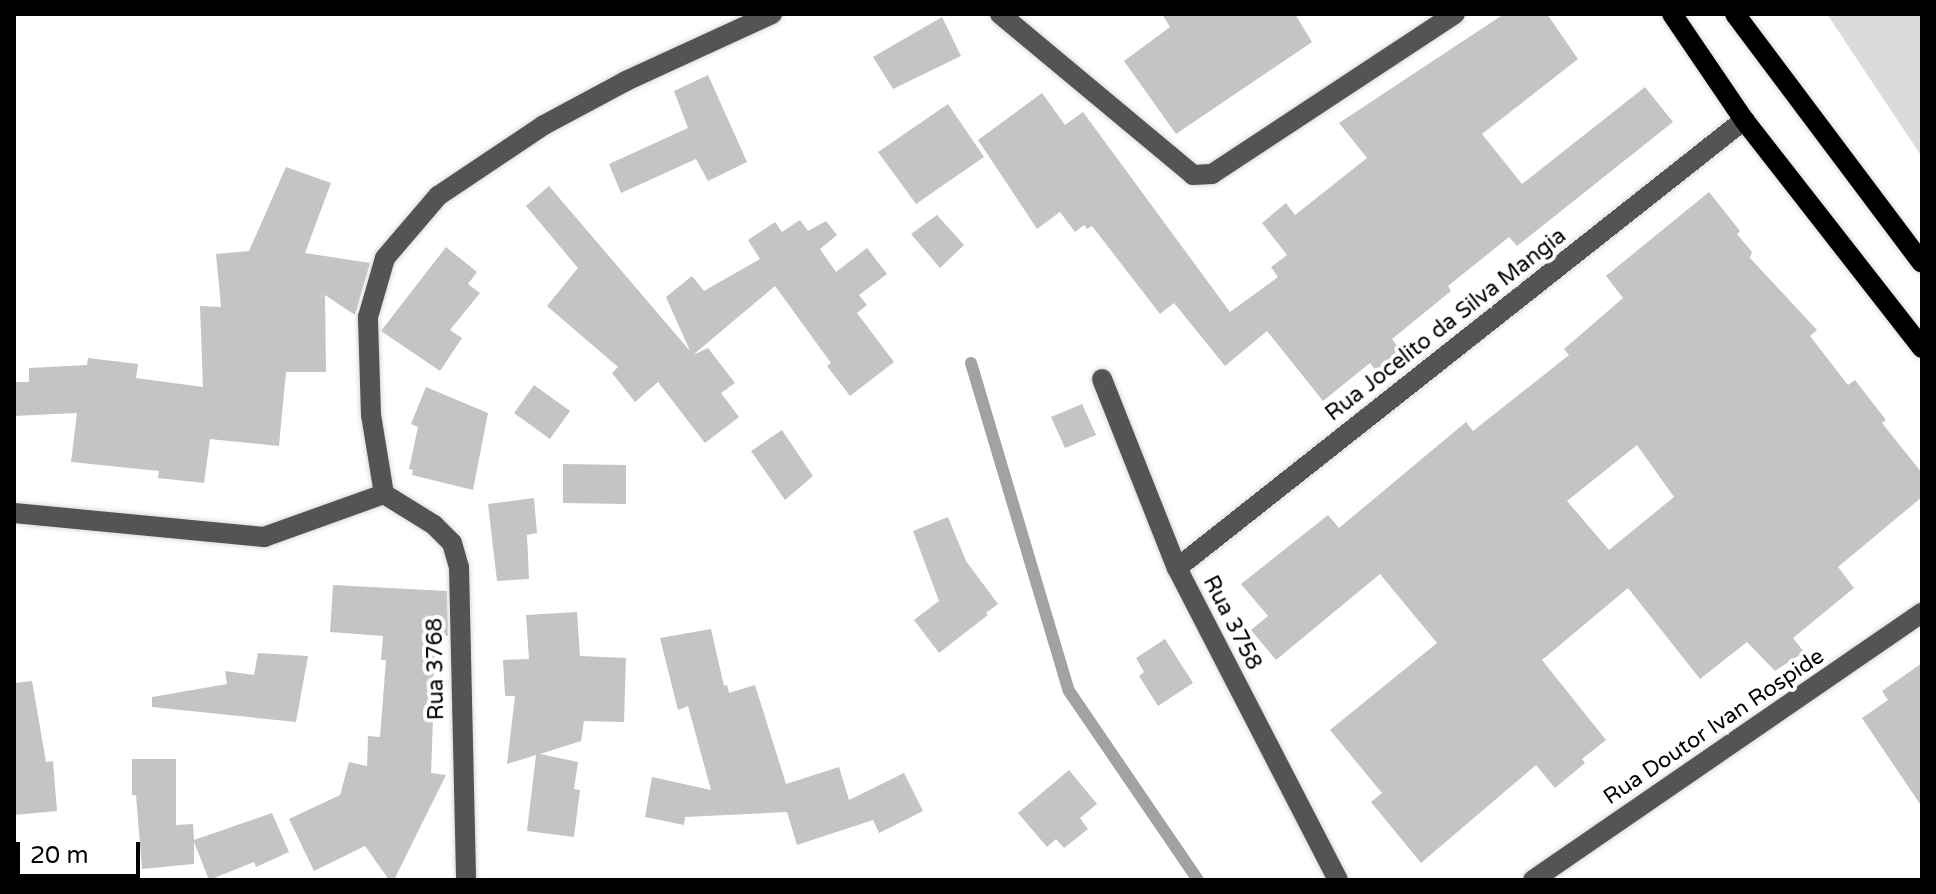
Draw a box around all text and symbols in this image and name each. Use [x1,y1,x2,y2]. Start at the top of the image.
street label: Rua Jocelito da Silva Mangia [1321,223,1571,427]
street label: Rua 3758 [1197,571,1267,675]
street label: Rua 3768 [422,618,450,720]
street label: Rua Doutor Ivan Rospide [1599,643,1829,811]
scale bar [20,826,144,876]
text: 20 m [30,841,88,870]

